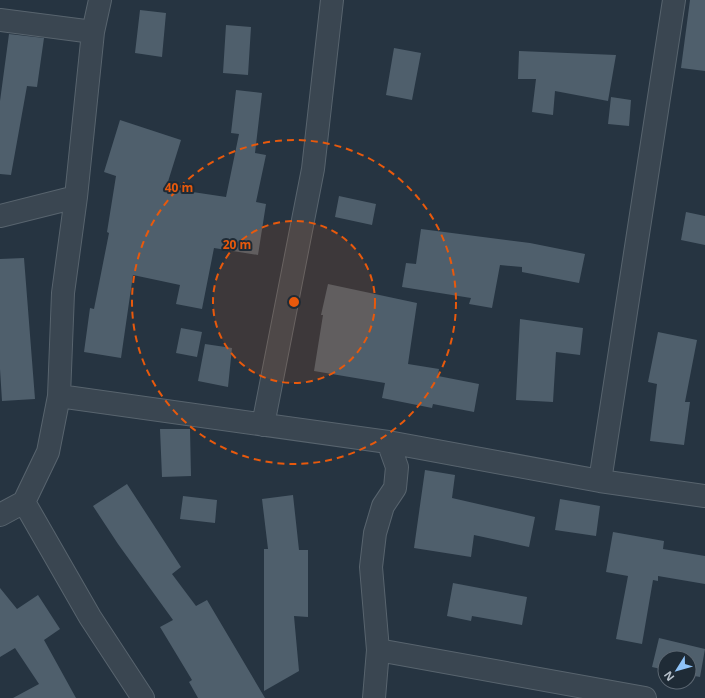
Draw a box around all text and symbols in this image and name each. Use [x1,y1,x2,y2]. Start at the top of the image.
text: 40 m [165,179,193,196]
text: 20 m [223,236,251,253]
centre of rings [287,295,301,309]
north arrow [657,650,697,690]
text: N [660,668,677,684]

